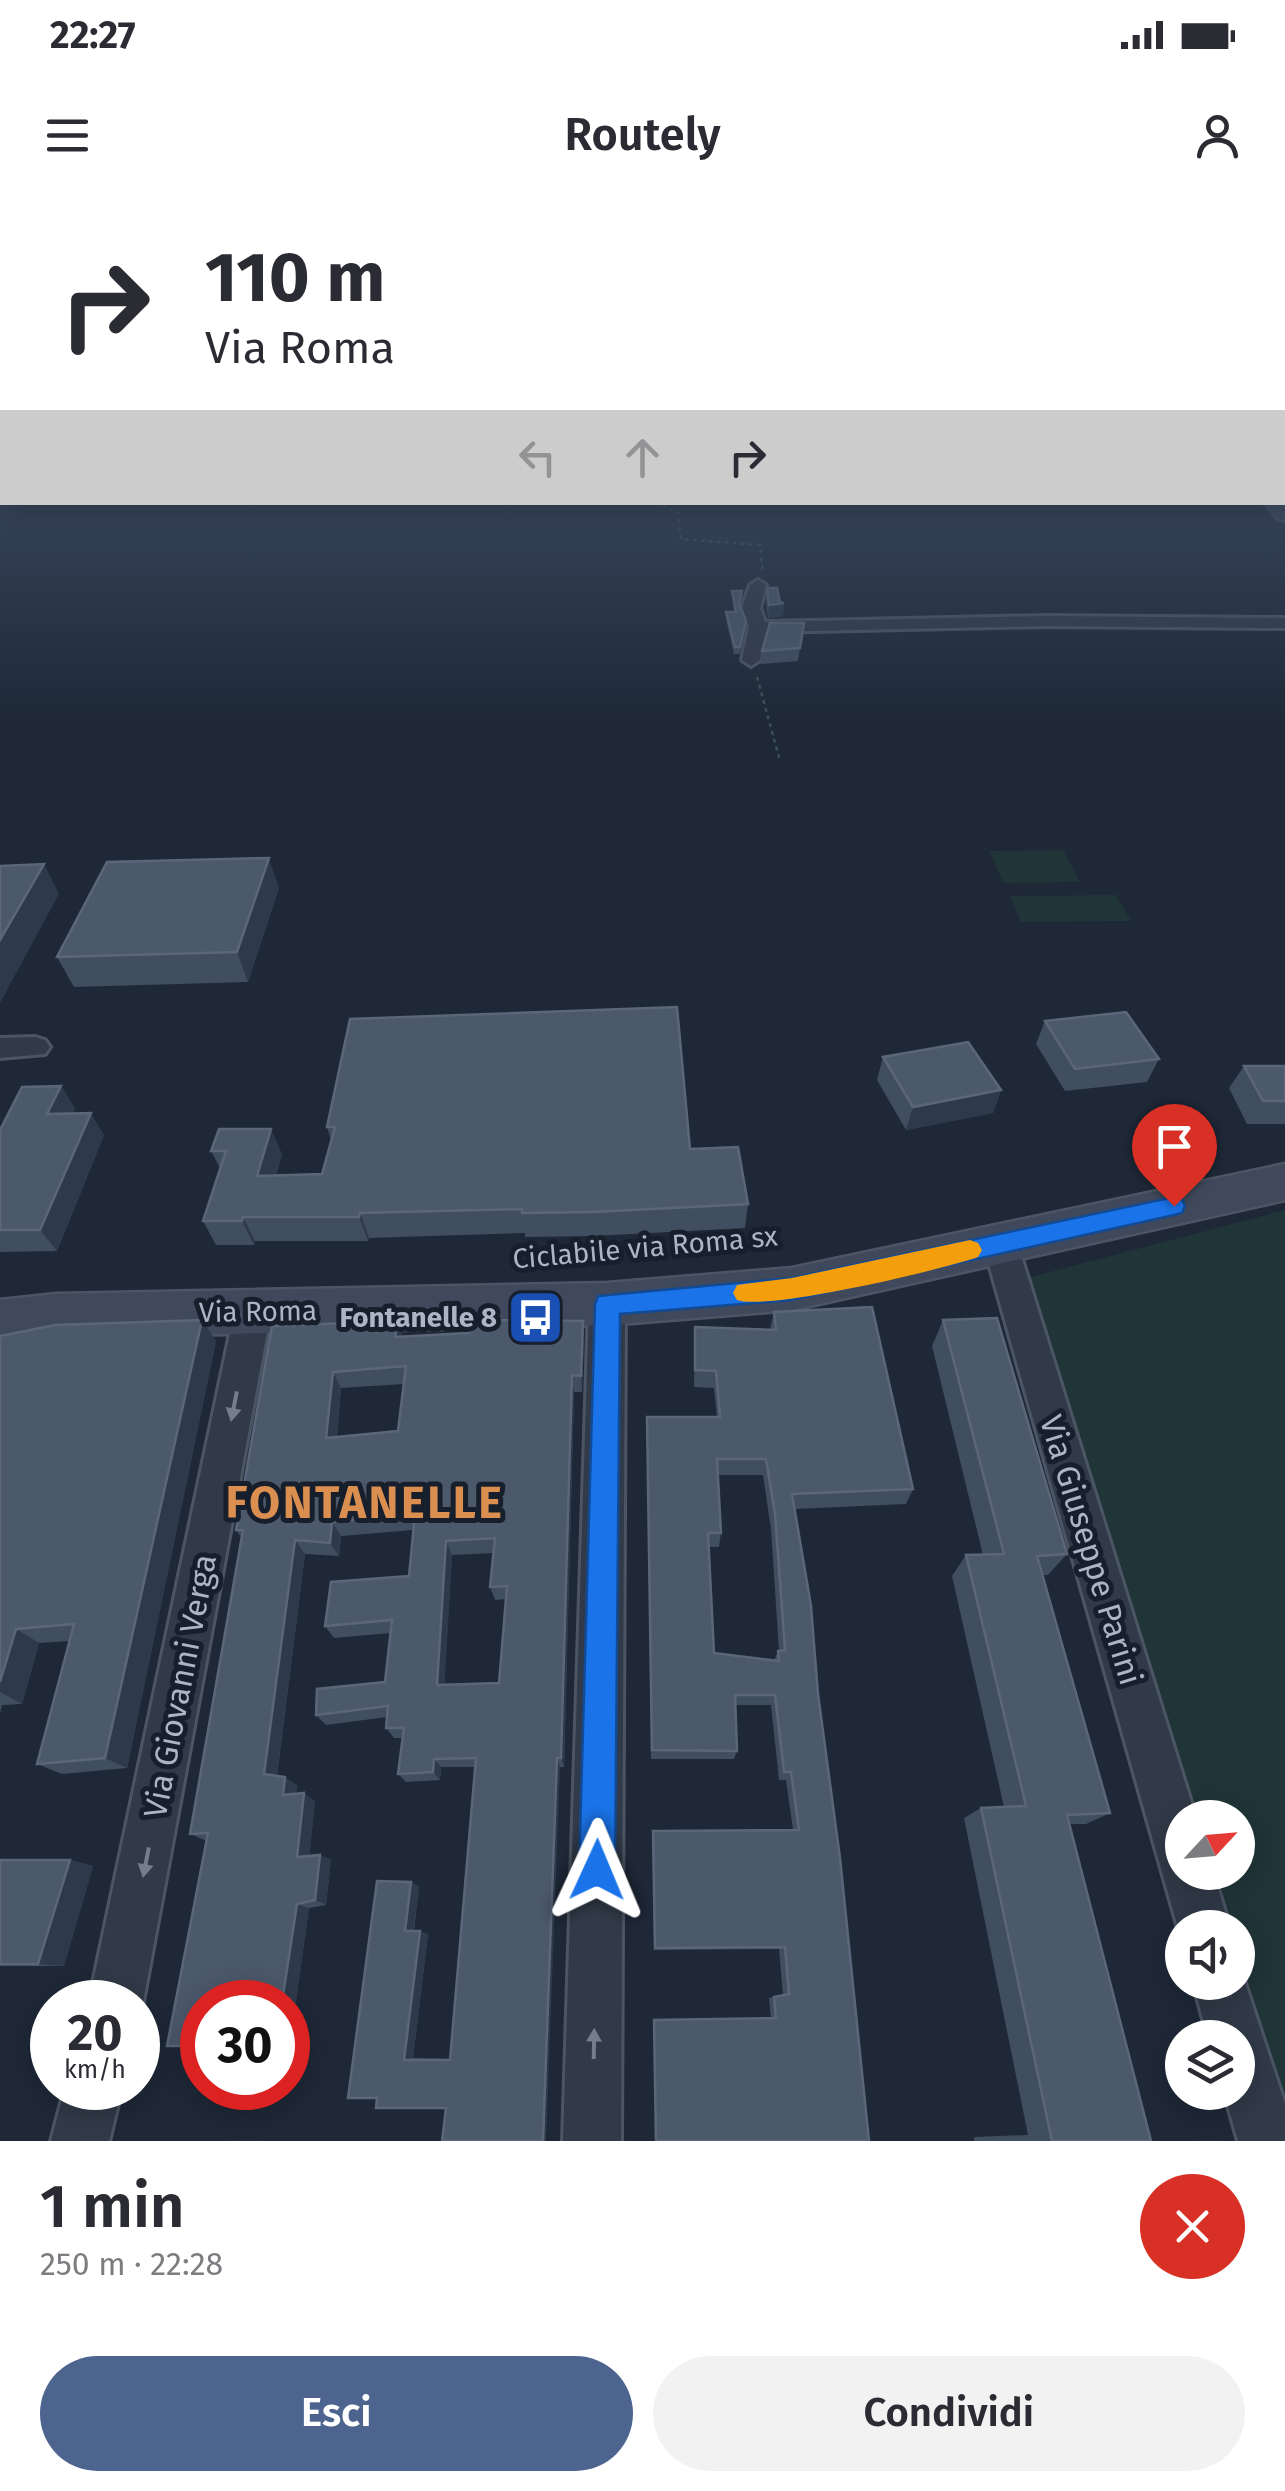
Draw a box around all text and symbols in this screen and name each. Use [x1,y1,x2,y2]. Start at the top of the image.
text: 22:27 [50,12,135,58]
icon: menu [40,108,95,163]
text: Routely [564,108,721,162]
icon: person [1190,108,1245,163]
text: 110 m [205,236,385,320]
icon: right [40,240,170,370]
text: Via Roma [205,321,395,375]
icon: left [510,430,565,485]
icon: ahead [615,430,670,485]
icon: right [720,430,775,485]
pin [1132,1104,1217,1207]
icon: arrive [1147,1119,1202,1174]
street label: Ciclabile via Roma sx [511,1219,779,1276]
bus stop icon: Fontanelle 8 [506,1287,566,1347]
street label: Via Roma [199,1294,317,1329]
place label: Fontanelle 8 [340,1301,497,1334]
one-way arrow [226,1391,241,1422]
street label: Via Giuseppe Parini [1032,1410,1150,1690]
district label: FONTANELLE [226,1476,504,1530]
street label: Via Giovanni Verga [136,1551,224,1821]
north arrow [1165,1800,1255,1890]
map controls [1165,1800,1255,2110]
position arrow [545,1818,649,1922]
one-way arrow [138,1847,154,1878]
button: sound [1165,1910,1255,2000]
speed limit sign: 30 [180,1980,310,2110]
text: 20 [67,2003,123,2063]
button: layers [1165,2020,1255,2110]
one-way arrow [586,2027,602,2059]
text: km/h [64,2055,126,2085]
text: 1 min [40,2171,185,2243]
button: close [1140,2174,1245,2279]
text: 250 m · 22:28 [40,2245,223,2283]
button: Esci [40,2356,633,2471]
button: Condividi [653,2356,1245,2471]

